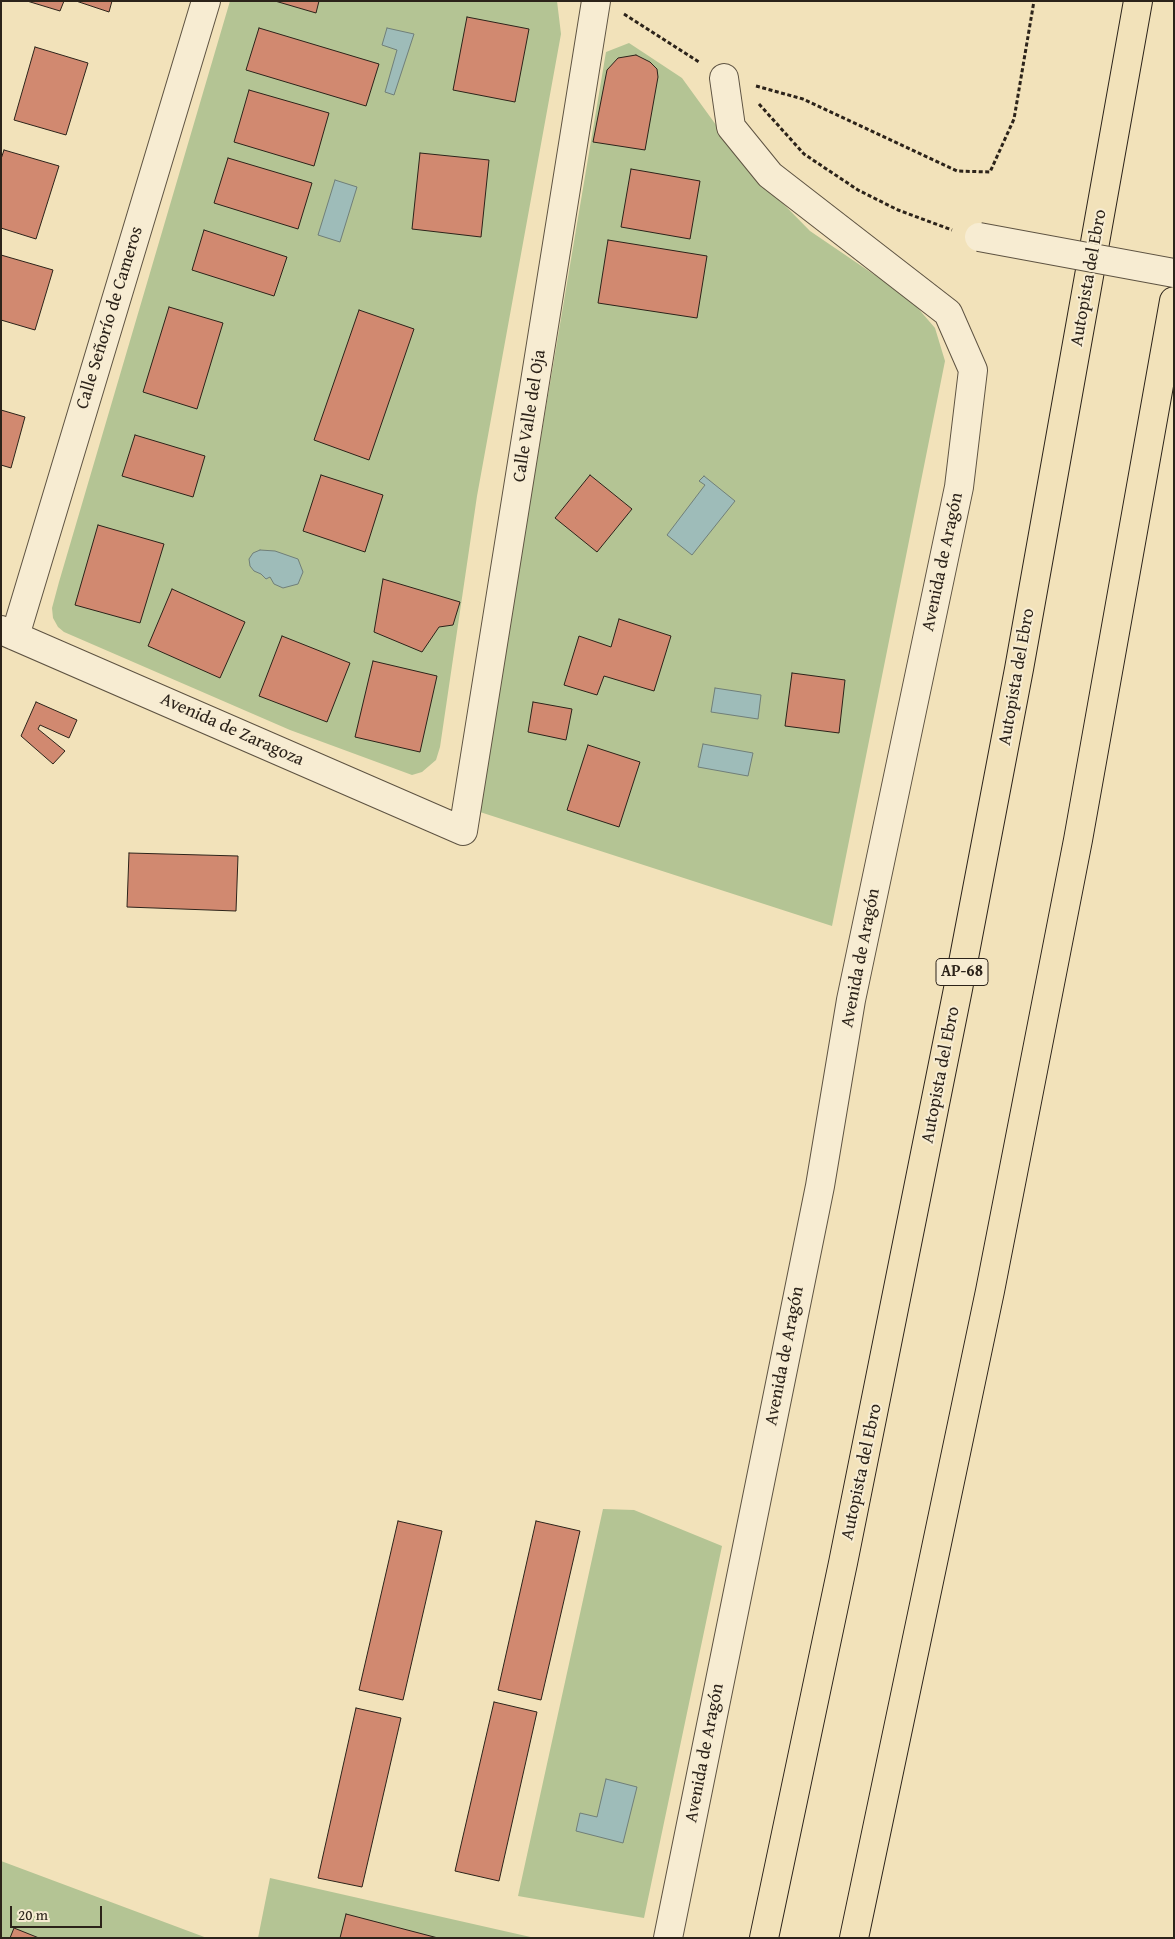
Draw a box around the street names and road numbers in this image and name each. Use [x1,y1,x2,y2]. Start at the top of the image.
street label: Autopista del Ebro [1066,208,1112,348]
street label: Calle Señorío de Cameros [72,224,148,412]
street label: Calle Valle del Oja [509,348,551,484]
street label: Avenida de Aragón [918,491,968,633]
street label: Autopista del Ebro [994,607,1040,747]
street label: Avenida de Zaragoza [157,689,307,771]
street label: Avenida de Aragón [837,887,885,1029]
road number: AP-68 [936,959,988,986]
street label: Autopista del Ebro [917,1005,965,1145]
street label: Avenida de Aragón [761,1285,809,1427]
street label: Autopista del Ebro [837,1402,887,1542]
street label: Avenida de Aragón [681,1682,729,1824]

